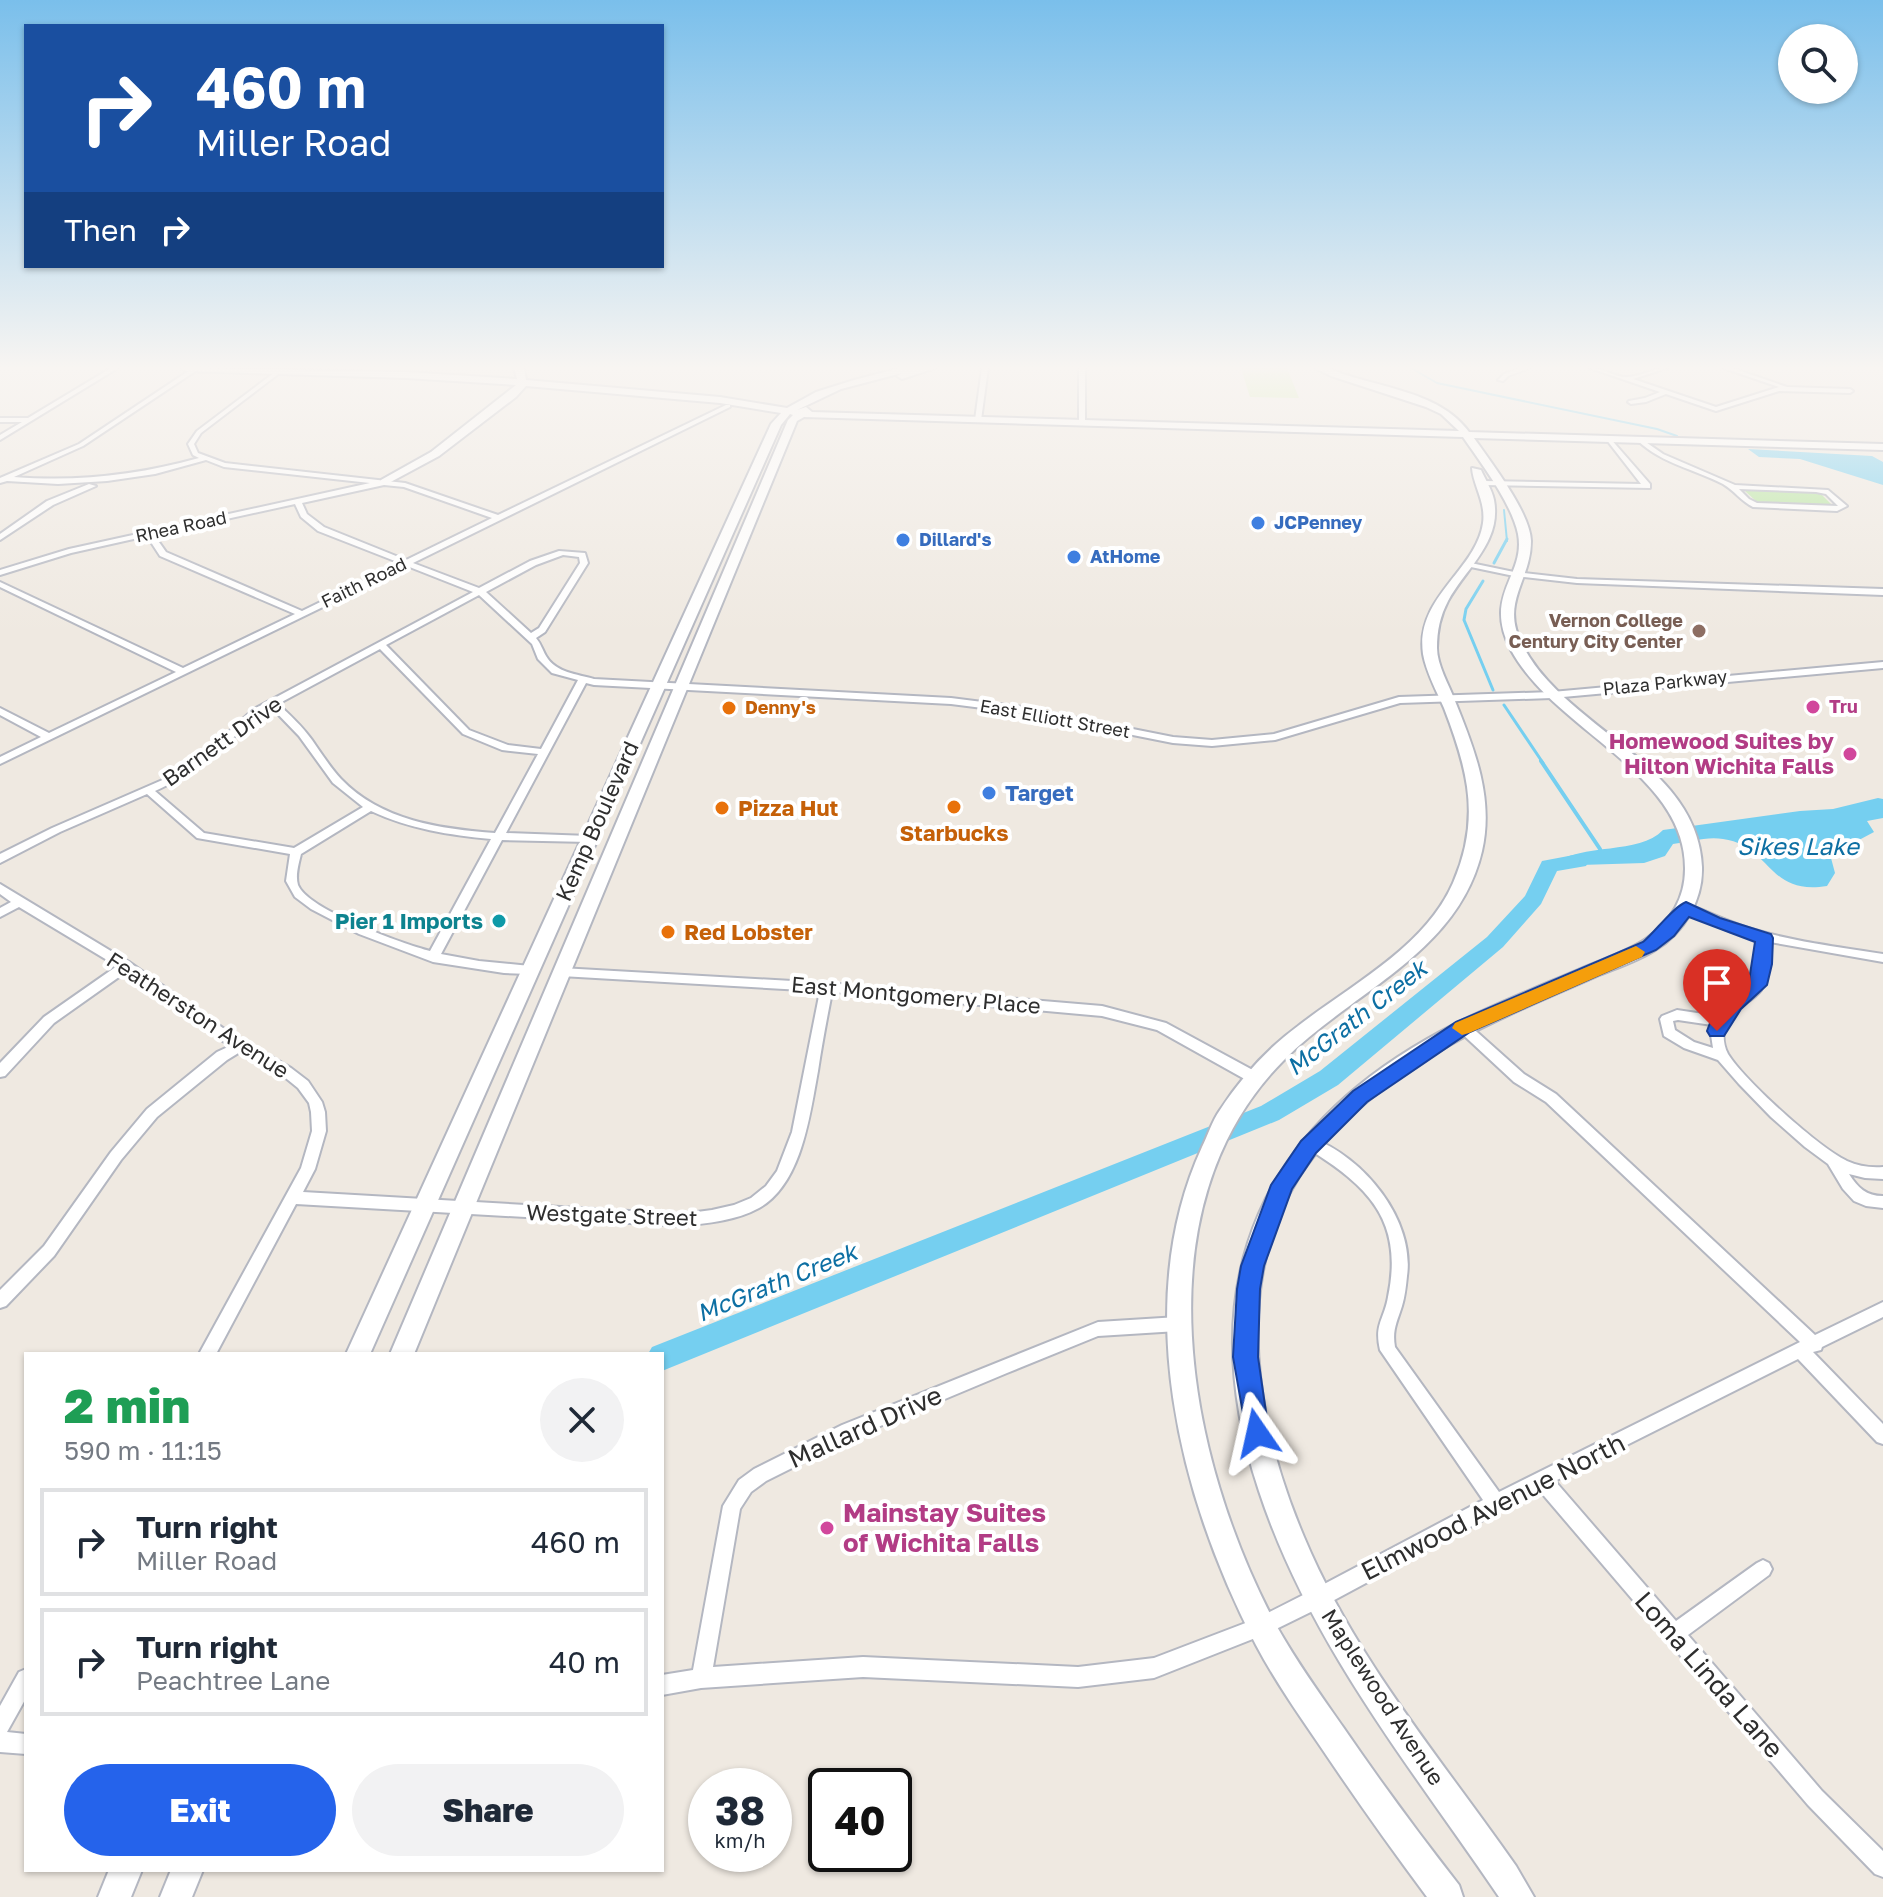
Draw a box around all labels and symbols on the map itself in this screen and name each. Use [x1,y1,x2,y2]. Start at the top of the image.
street label: Rhea Road [133,506,228,546]
place label: JCPenney [1274,511,1363,533]
marker: JCPenney [1249,514,1267,532]
place label: Dillard's [919,528,992,550]
marker: Dillard's [894,531,912,549]
place label: AtHome [1090,545,1161,567]
marker: AtHome [1065,548,1083,566]
street label: Faith Road [317,552,410,612]
place label: Vernon College Century City Center [1509,609,1683,652]
marker: Vernon College Century City Center [1690,622,1708,640]
street label: Plaza Parkway [1602,665,1728,699]
street label: Barnett Drive [157,690,287,792]
street label: East Elliott Street [978,694,1132,742]
place label: Tru [1829,695,1858,717]
place label: Denny's [745,696,816,718]
marker: Tru [1804,698,1822,716]
marker: Denny's [720,699,738,717]
place label: Homewood Suites by Hilton Wichita Falls [1609,727,1834,779]
street label: Kemp Boulevard [549,737,644,905]
marker: Homewood Suites by Hilton Wichita Falls [1841,745,1859,763]
place label: Target [1005,779,1074,806]
marker: Target [980,784,998,802]
place label: Pizza Hut [738,794,838,821]
marker: Starbucks [945,798,963,816]
marker: Pizza Hut [713,799,731,817]
place label: Starbucks [900,819,1008,846]
water label: Sikes Lake [1737,831,1861,860]
place label: Pier 1 Imports [335,907,483,934]
marker: Pier 1 Imports [490,912,508,930]
place label: Red Lobster [684,918,813,945]
marker: Red Lobster [659,923,677,941]
street label: Featherston Avenue [102,946,294,1084]
pin [1683,949,1751,1031]
water label: McGrath Creek [1280,951,1434,1081]
street label: East Montgomery Place [790,970,1042,1019]
street label: Westgate Street [526,1198,698,1231]
water label: McGrath Creek [692,1235,863,1327]
street label: Mallard Drive [783,1379,947,1474]
position arrow [1215,1391,1299,1475]
street label: Elmwood Avenue North [1356,1426,1630,1587]
place label: Mainstay Suites of Wichita Falls [843,1497,1046,1558]
marker: Mainstay Suites of Wichita Falls [818,1519,836,1537]
street label: Loma Linda Lane [1629,1585,1790,1764]
street label: Maplewood Avenue [1316,1603,1451,1790]
speed limit sign: 40 [808,1768,912,1872]

